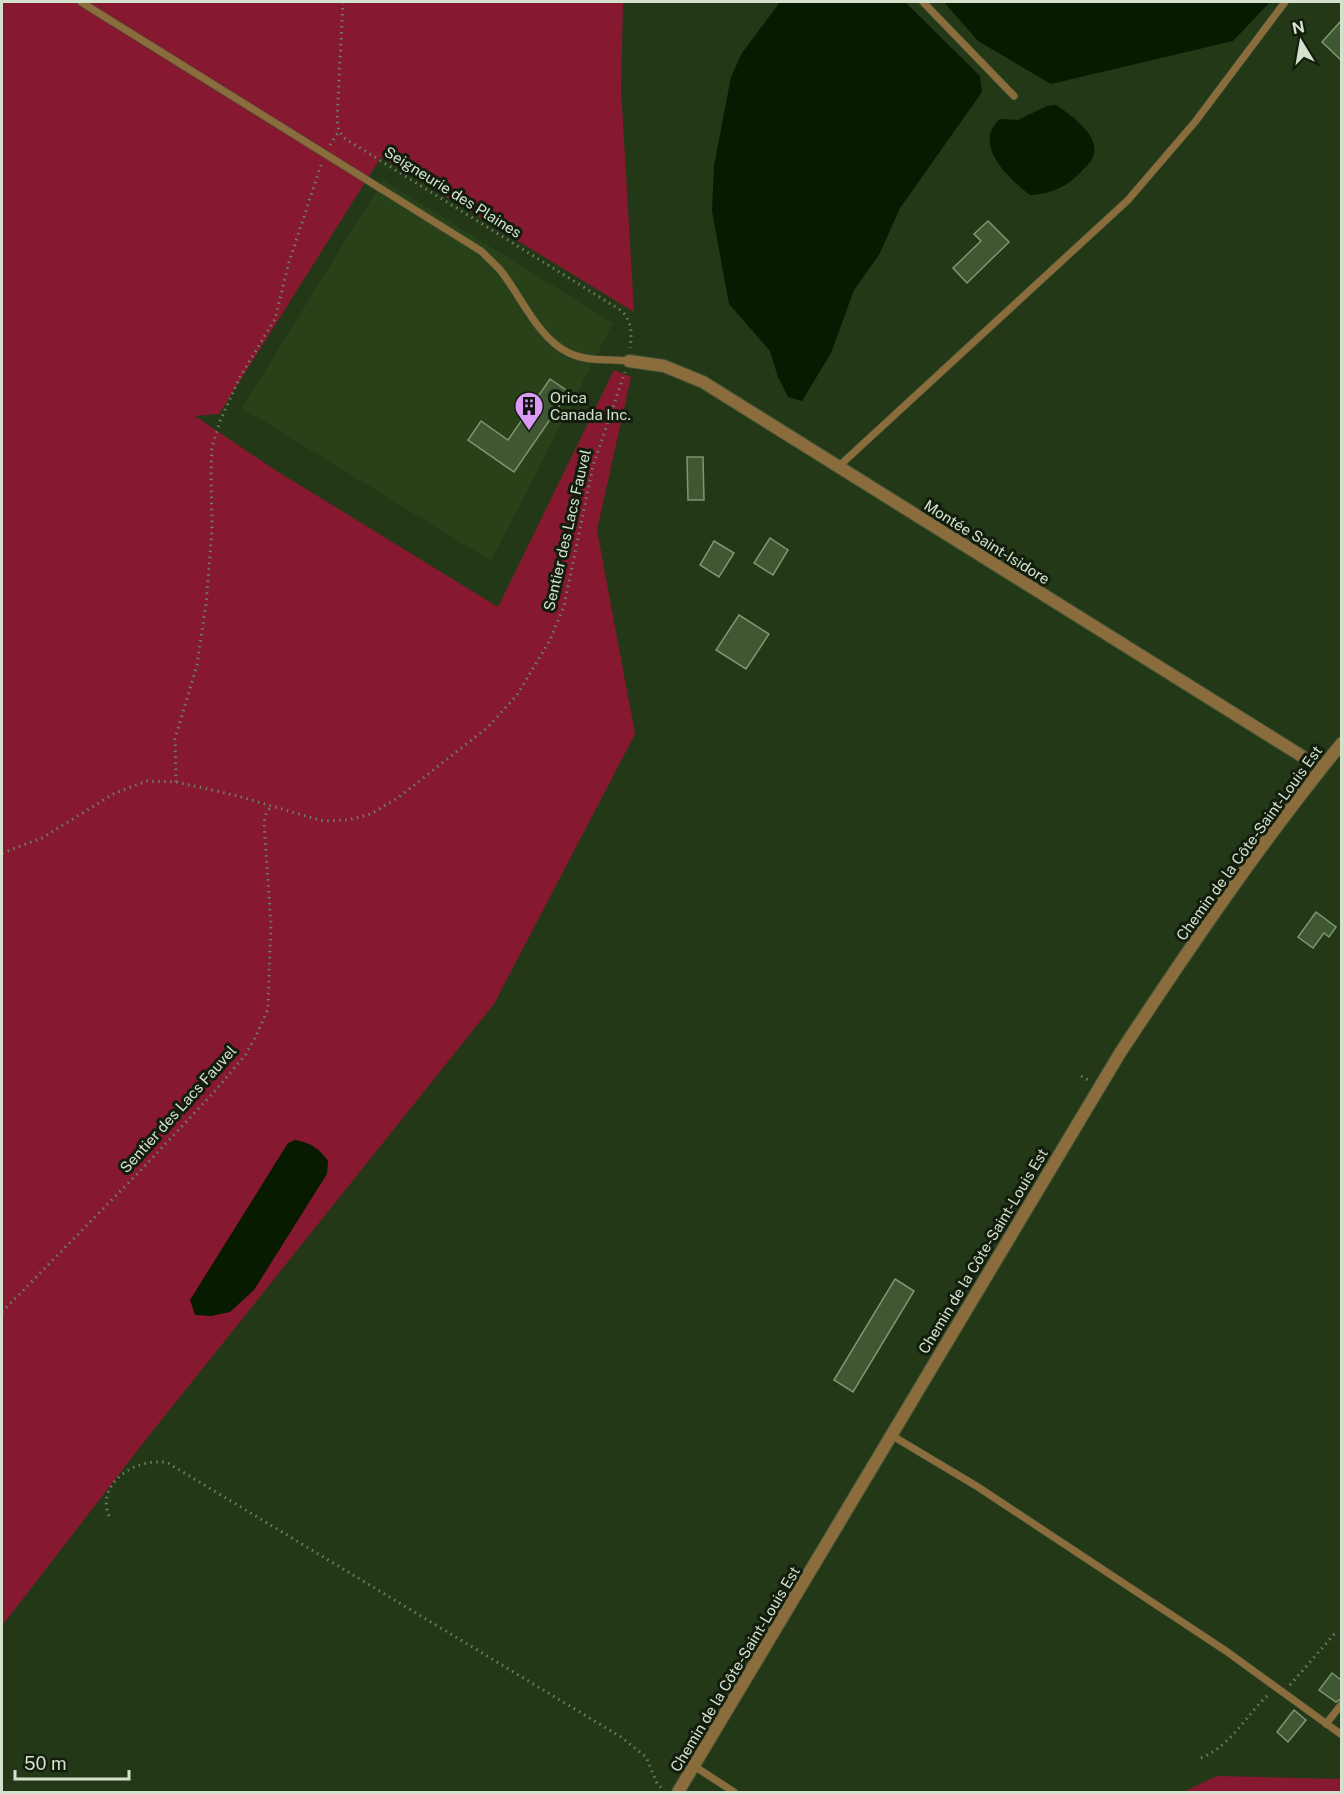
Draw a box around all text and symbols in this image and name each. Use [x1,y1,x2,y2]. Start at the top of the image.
north arrow [1271,12,1331,72]
text: N [1290,17,1306,38]
street label: Seigneurie des Plaines [381,143,525,241]
place label: Orica Canada Inc. [550,389,631,423]
building icon: Orica Canada Inc. [513,390,545,432]
street label: Sentier des Lacs Fauvel [540,448,594,612]
street label: Montée Saint-Isidore [921,496,1053,588]
street label: Chemin de la Côte-Saint-Louis Est [1173,742,1325,944]
street label: Sentier des Lacs Fauvel [116,1042,240,1176]
street label: Chemin de la Côte-Saint-Louis Est [915,1145,1051,1357]
street label: Chemin de la Côte-Saint-Louis Est [667,1563,803,1775]
scale bar [15,1743,129,1781]
text: 50 m [24,1753,67,1774]

